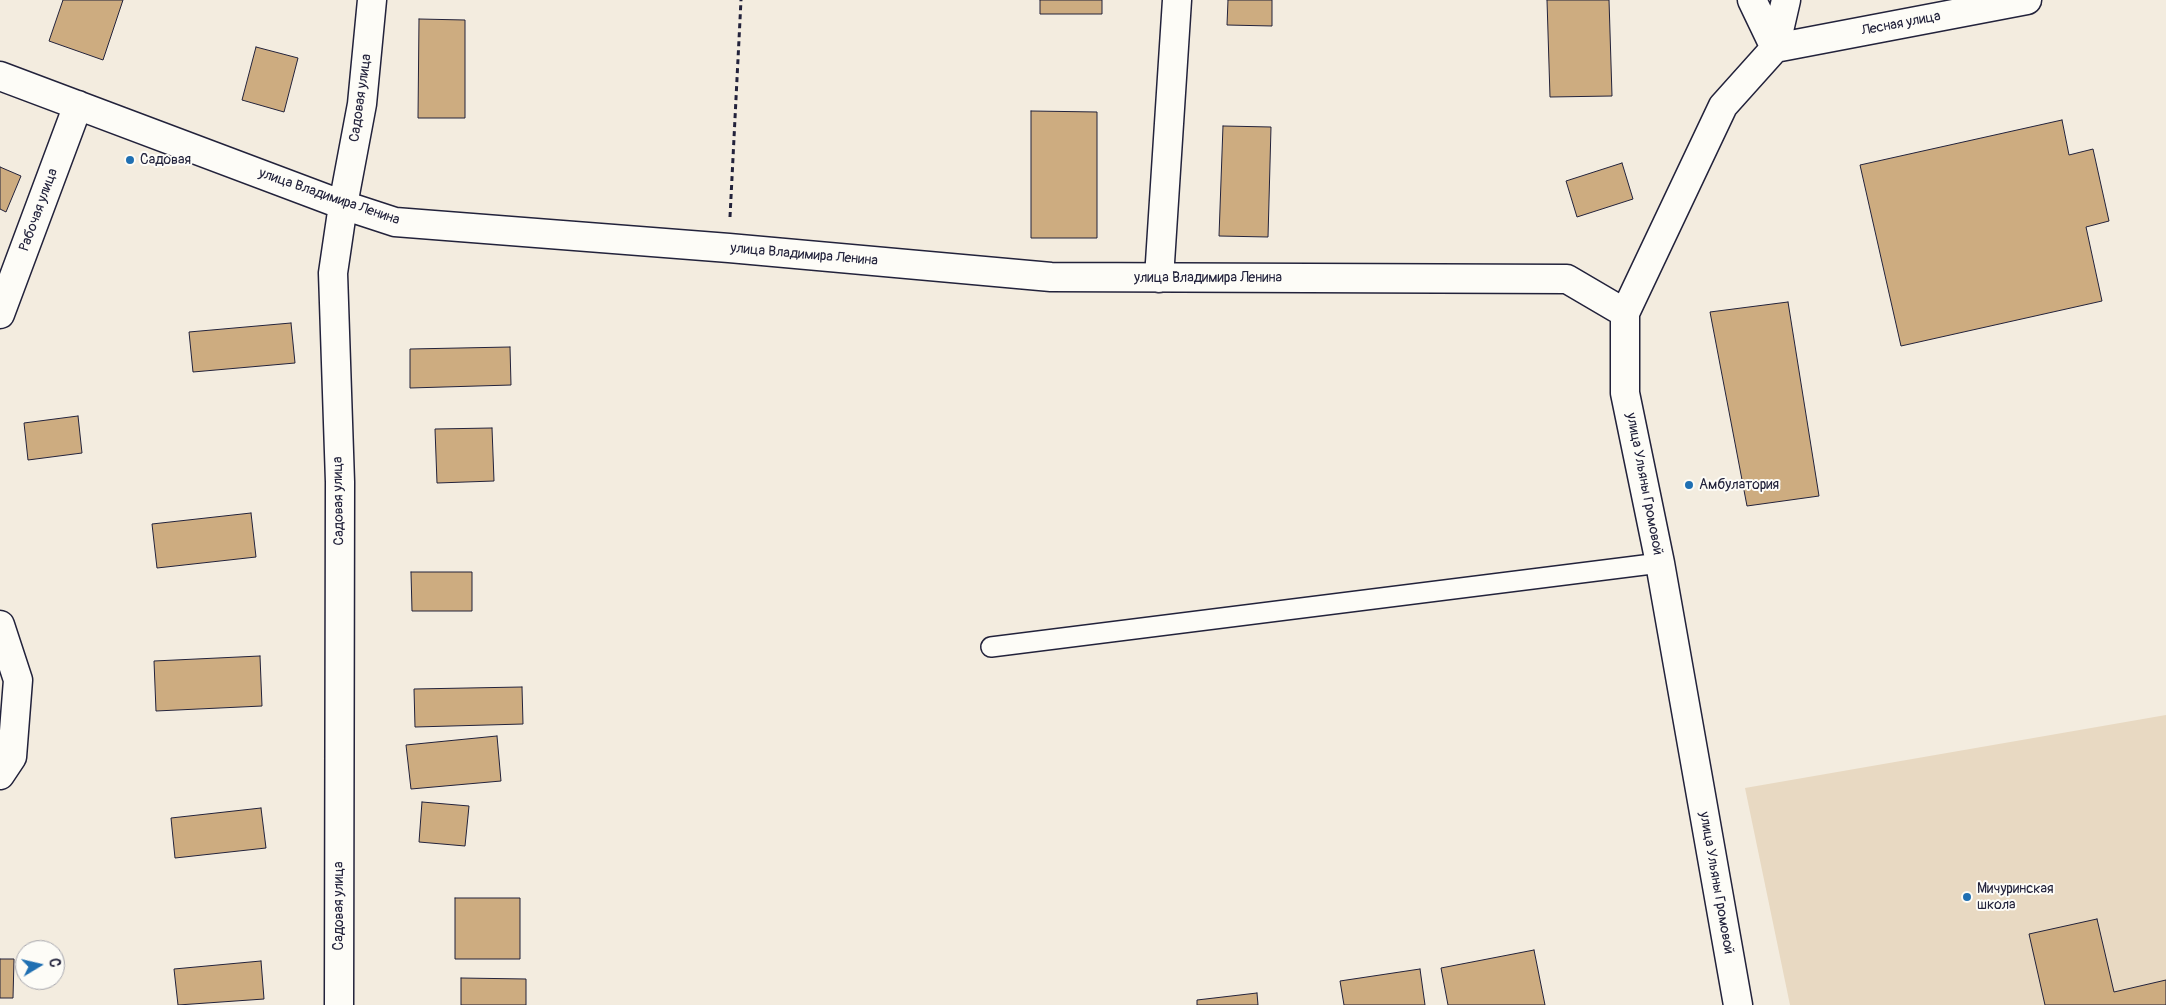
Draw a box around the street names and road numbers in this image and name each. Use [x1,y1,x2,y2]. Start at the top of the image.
street label: Лесная улица [1860,8,1942,40]
street label: Садовая улица [346,53,376,143]
street label: улица Владимира Ленина [256,165,402,229]
street label: Рабочая улица [16,166,62,254]
street label: улица Владимира Ленина [730,240,878,270]
street label: улица Владимира Ленина [1134,270,1282,286]
street label: улица Ульяны Громовой [1622,412,1666,556]
street label: Садовая улица [330,456,348,546]
street label: улица Ульяны Громовой [1695,810,1737,956]
street label: Садовая улица [331,862,347,950]

